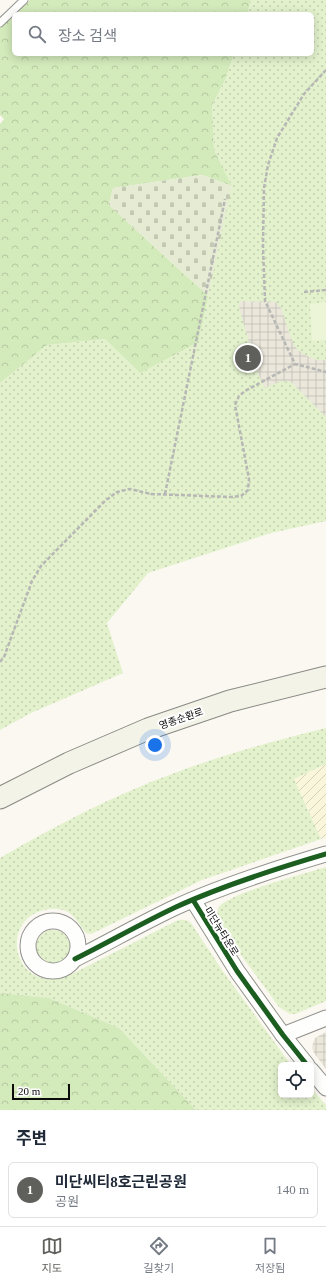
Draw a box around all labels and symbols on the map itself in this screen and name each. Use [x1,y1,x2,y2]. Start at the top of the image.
pin: 1 [235,343,261,373]
street label: 영종순환로 [158,706,205,731]
your location [145,735,165,755]
street label: 미단뉴타운로 [202,905,241,958]
scale bar [12,1082,70,1101]

